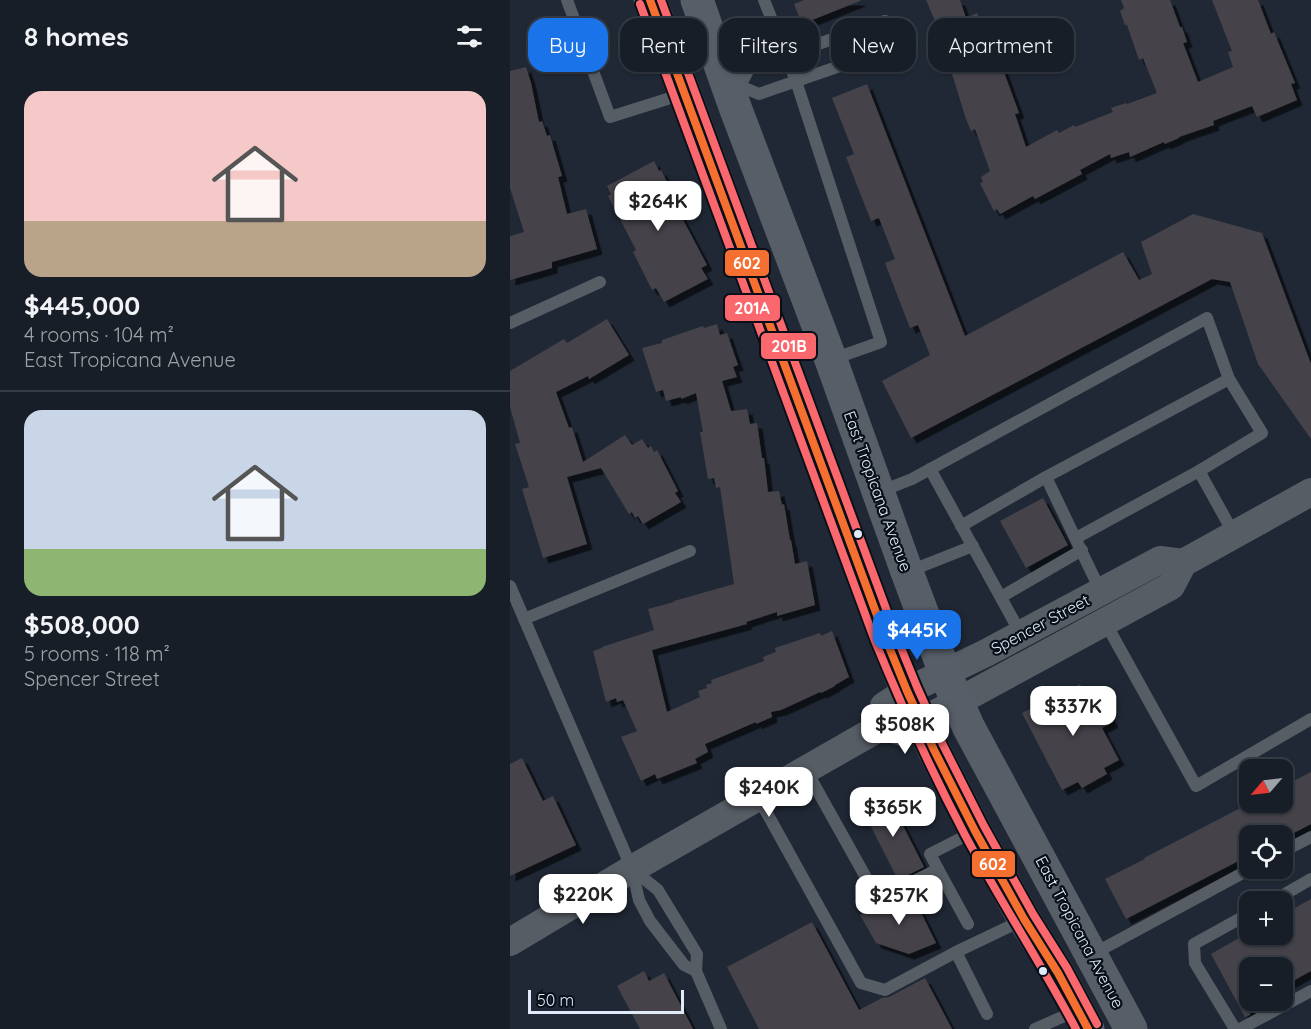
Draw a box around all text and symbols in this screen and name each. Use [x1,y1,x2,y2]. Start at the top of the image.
chip: Buy [528,18,608,72]
chip: Rent [620,18,707,72]
chip: Filters [719,18,819,72]
chip: New [831,18,916,72]
chip: Apartment [928,18,1074,72]
text: 8 homes [24,20,129,53]
icon: filters [453,20,486,53]
icon: home [201,130,309,238]
pin: $264K [616,181,700,232]
text: $264K [628,188,688,213]
line badge: 602 [724,249,770,277]
text: 602 [733,253,761,273]
text: $445,000 [24,289,140,322]
line badge: 201A [724,294,781,322]
text: 201A [734,298,770,318]
text: 4 rooms · 104 m² [24,322,174,347]
line badge: 201B [760,332,817,360]
text: 201B [771,336,807,356]
text: East Tropicana Avenue [24,347,236,372]
street label: East Tropicana Avenue [840,408,916,574]
icon: home [201,449,309,557]
unlabelled marker [852,528,864,540]
street label: Spencer Street [987,590,1093,658]
text: $508,000 [24,608,140,641]
pin: $445K [875,610,959,661]
text: $445K [887,617,947,642]
text: 5 rooms · 118 m² [24,641,170,666]
text: Spencer Street [24,666,160,691]
pin: $337K [1031,686,1115,737]
text: $337K [1044,693,1102,718]
pin: $508K [863,704,947,755]
text: $508K [875,711,935,736]
north arrow [1239,759,1293,813]
map controls [1239,759,1293,1011]
pin: $240K [727,767,811,818]
text: $240K [739,774,799,799]
pin: $365K [851,787,935,838]
text: $365K [864,794,922,819]
button: locate [1239,825,1293,879]
line badge: 602 [971,850,1016,878]
street label: East Tropicana Avenue [1031,853,1129,1011]
text: 602 [979,854,1007,874]
pin: $220K [541,874,625,925]
pin: $257K [857,875,941,926]
text: $220K [553,881,613,906]
text: $257K [870,882,928,907]
button: + [1239,891,1293,945]
button: − [1239,957,1293,1011]
unlabelled marker [1037,965,1049,977]
scale bar [528,987,684,1014]
text: 50 m [537,990,574,1010]

